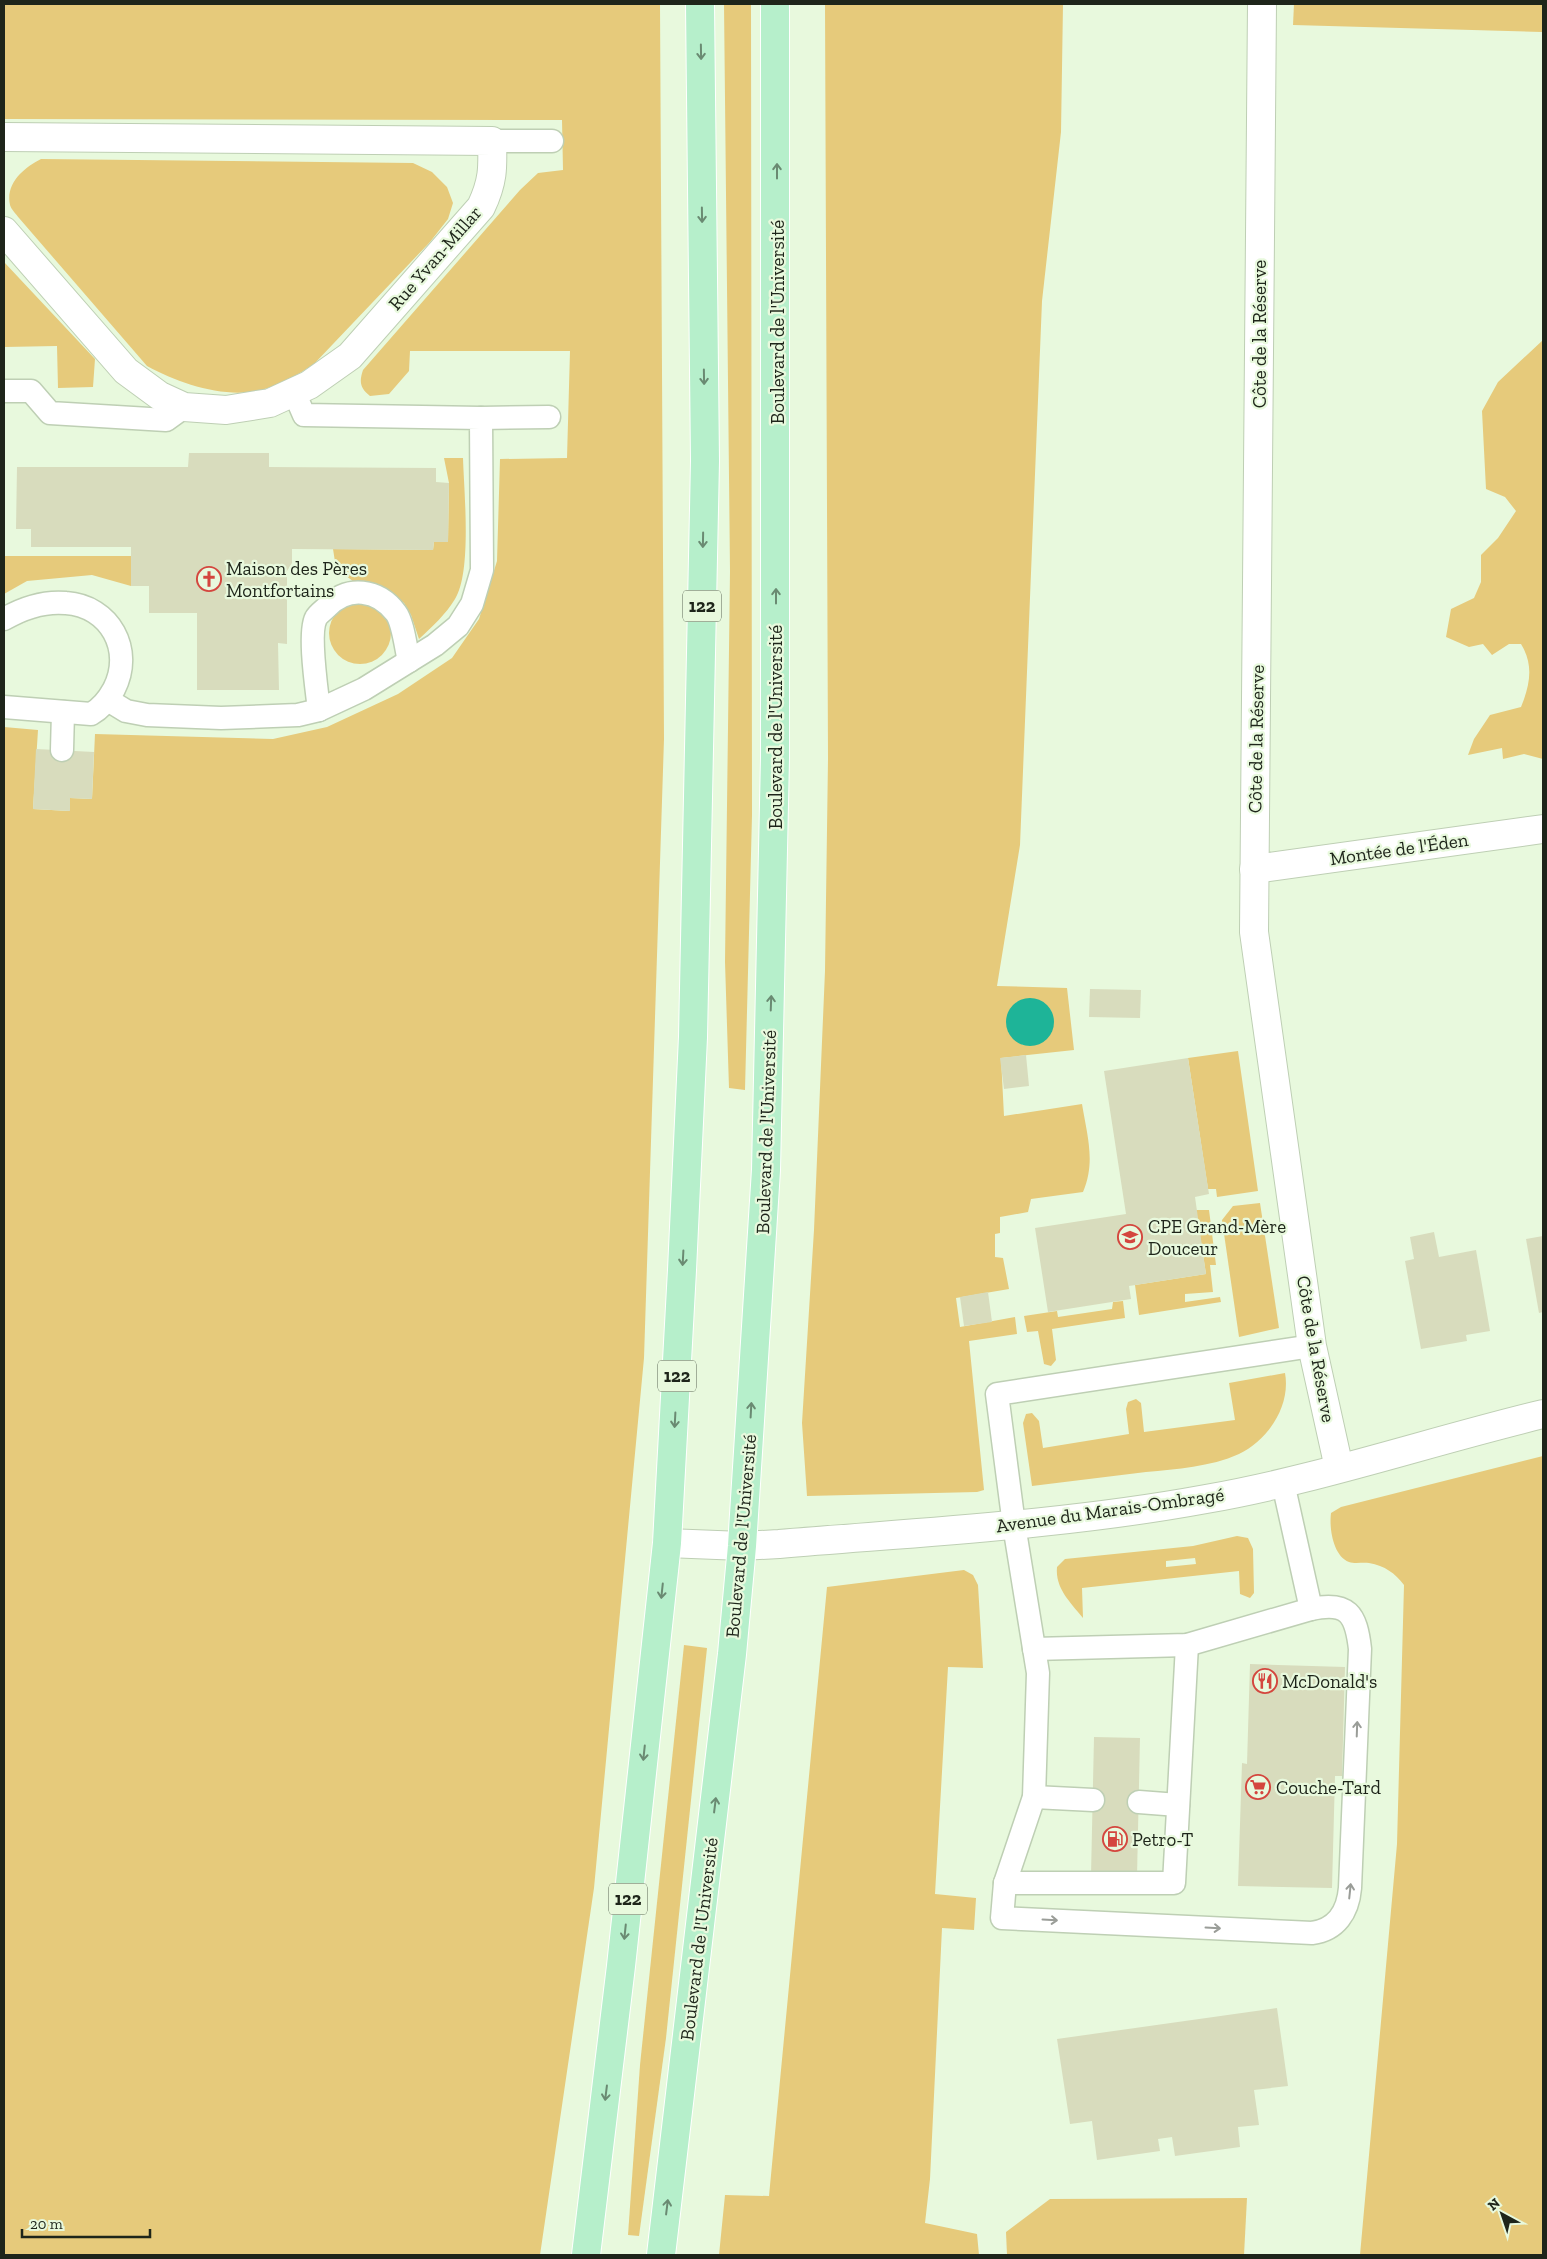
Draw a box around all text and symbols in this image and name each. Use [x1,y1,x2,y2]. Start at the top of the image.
one-way arrow [696,44,706,60]
one-way arrow [772,163,782,179]
street label: Rue Yvan-Millar [383,201,487,315]
one-way arrow [698,207,707,223]
street label: Boulevard de l'Université [766,220,789,424]
street label: Côte de la Réserve [1248,260,1271,408]
one-way arrow [699,369,709,385]
one-way arrow [699,532,708,548]
place label: Maison des Pères Montfortains [226,557,367,602]
church icon: Maison des Pères Montfortains [196,566,222,592]
one-way arrow [771,588,781,604]
road number: 122 [683,590,721,622]
street label: Boulevard de l'Université [764,625,787,829]
street label: Côte de la Réserve [1243,665,1269,813]
street label: Montée de l'Éden [1328,828,1470,870]
one-way arrow [766,995,776,1012]
street label: Boulevard de l'Université [751,1029,781,1234]
place label: CPE Grand-Mère Douceur [1148,1215,1286,1260]
school or university icon: CPE Grand-Mère Douceur [1117,1224,1143,1250]
one-way arrow [678,1249,688,1265]
street label: Côte de la Réserve [1292,1274,1340,1424]
road number: 122 [658,1360,696,1392]
one-way arrow [747,1402,756,1418]
one-way arrow [670,1412,679,1428]
street label: Boulevard de l'Université [721,1433,761,1639]
street label: Avenue du Marais-Ombragé [995,1483,1226,1537]
one-way arrow [657,1583,667,1599]
restaurant icon: McDonald's [1252,1668,1278,1694]
place label: McDonald's [1282,1670,1377,1693]
one-way arrow [1352,1721,1362,1737]
one-way arrow [639,1744,649,1760]
supermarket icon: Couche-Tard [1245,1774,1271,1800]
place label: Couche-Tard [1276,1776,1382,1799]
one-way arrow [710,1797,720,1813]
fuel station icon: Petro-T [1102,1826,1128,1852]
place label: Petro-T [1132,1828,1193,1851]
street label: Boulevard de l'Université [675,1836,723,2042]
one-way arrow [1345,1883,1355,1899]
road number: 122 [609,1884,647,1915]
one-way arrow [1042,1915,1058,1924]
one-way arrow [620,1923,630,1939]
one-way arrow [1205,1924,1221,1933]
one-way arrow [601,2085,611,2101]
north arrow [1477,2189,1527,2239]
text: N [1484,2194,1504,2214]
one-way arrow [662,2199,672,2215]
scale bar [22,2206,150,2238]
text: 20 m [30,2215,63,2233]

